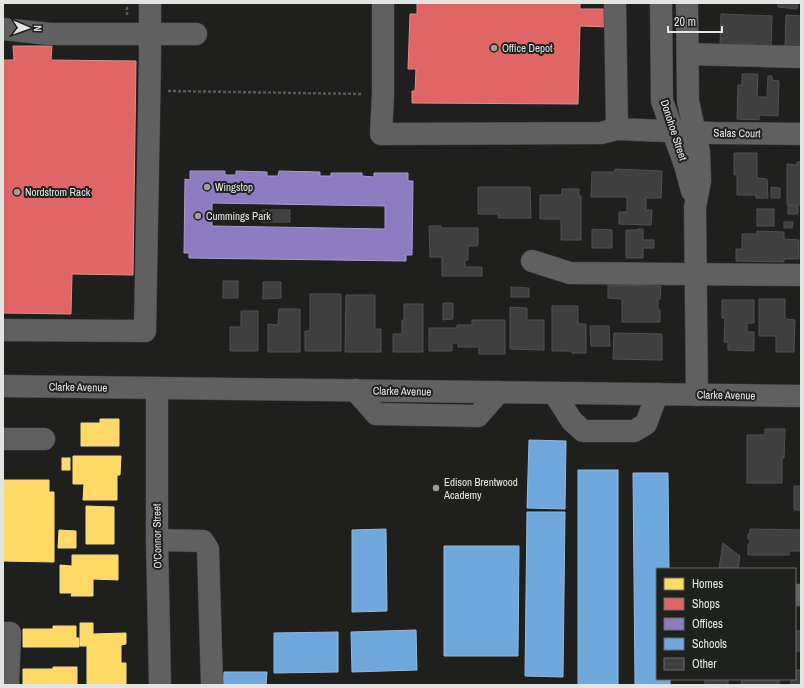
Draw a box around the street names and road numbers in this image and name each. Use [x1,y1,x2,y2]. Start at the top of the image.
street label: Donohoe Street [658,98,691,163]
street label: Salas Court [713,126,761,140]
street label: Clarke Avenue [49,379,107,395]
street label: Clarke Avenue [373,383,431,399]
street label: Clarke Avenue [697,387,755,403]
street label: O'Connor Street [149,503,165,569]

